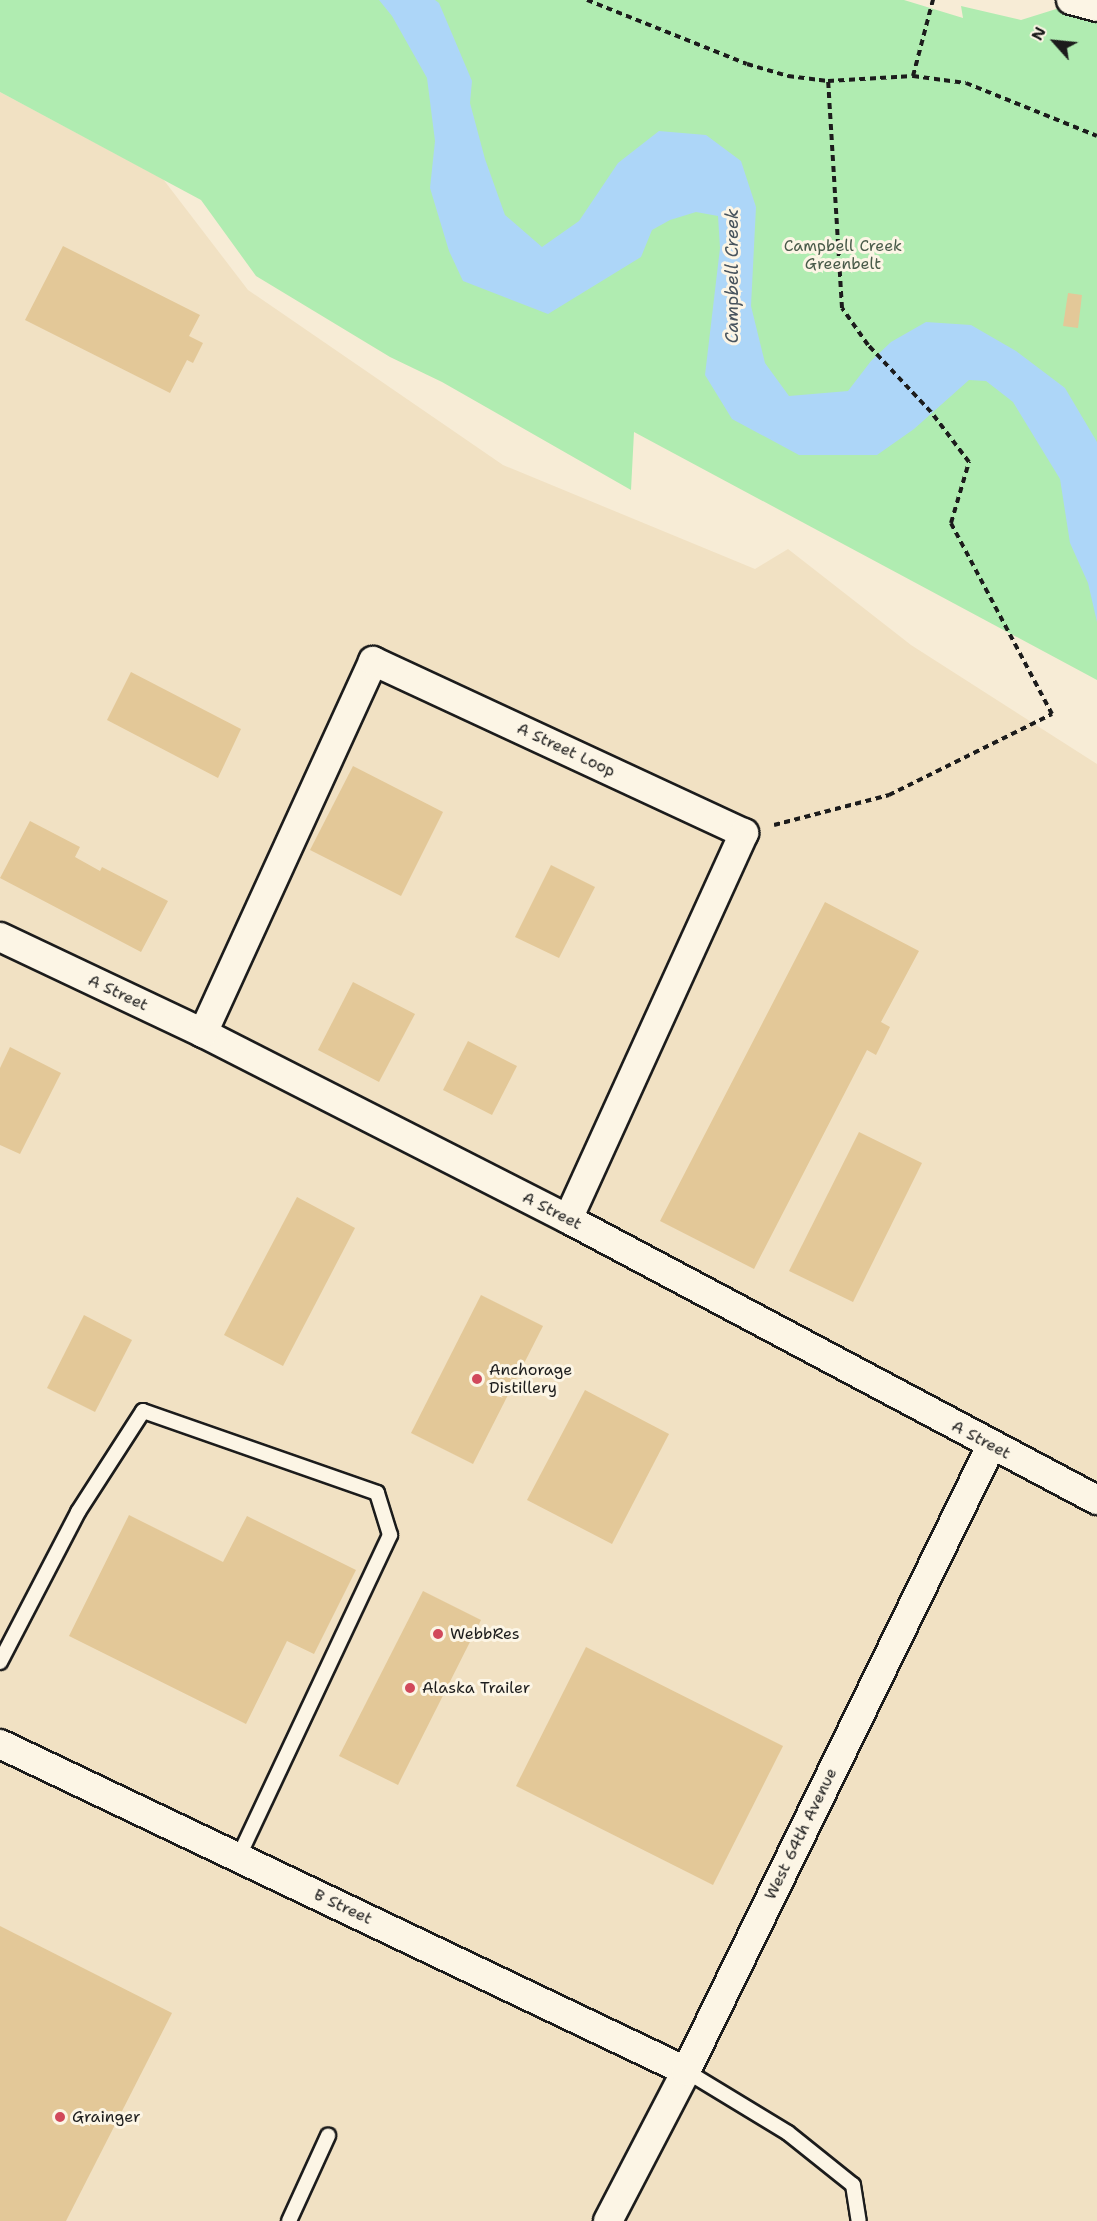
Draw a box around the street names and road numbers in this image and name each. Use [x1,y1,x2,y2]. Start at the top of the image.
street label: A Street Loop [514,719,618,781]
street label: A Street [85,971,151,1015]
street label: A Street [519,1188,585,1234]
street label: A Street [948,1416,1014,1464]
street label: West 64th Avenue [761,1765,841,1903]
street label: B Street [311,1885,375,1929]

